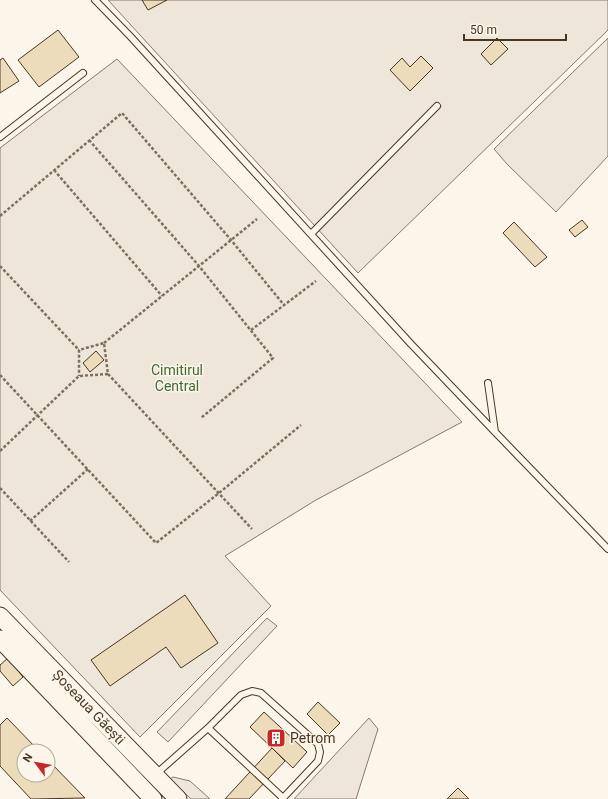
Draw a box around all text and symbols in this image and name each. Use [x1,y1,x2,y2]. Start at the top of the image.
scale bar [464,16,566,42]
text: 50 m [470,23,497,37]
park label: Cimitirul Central [151,362,203,394]
street label: Șoseaua Găești [49,666,128,748]
building icon: Petrom [265,727,287,749]
place label: Petrom [290,730,336,746]
north arrow [16,743,56,783]
text: N [20,751,36,765]

